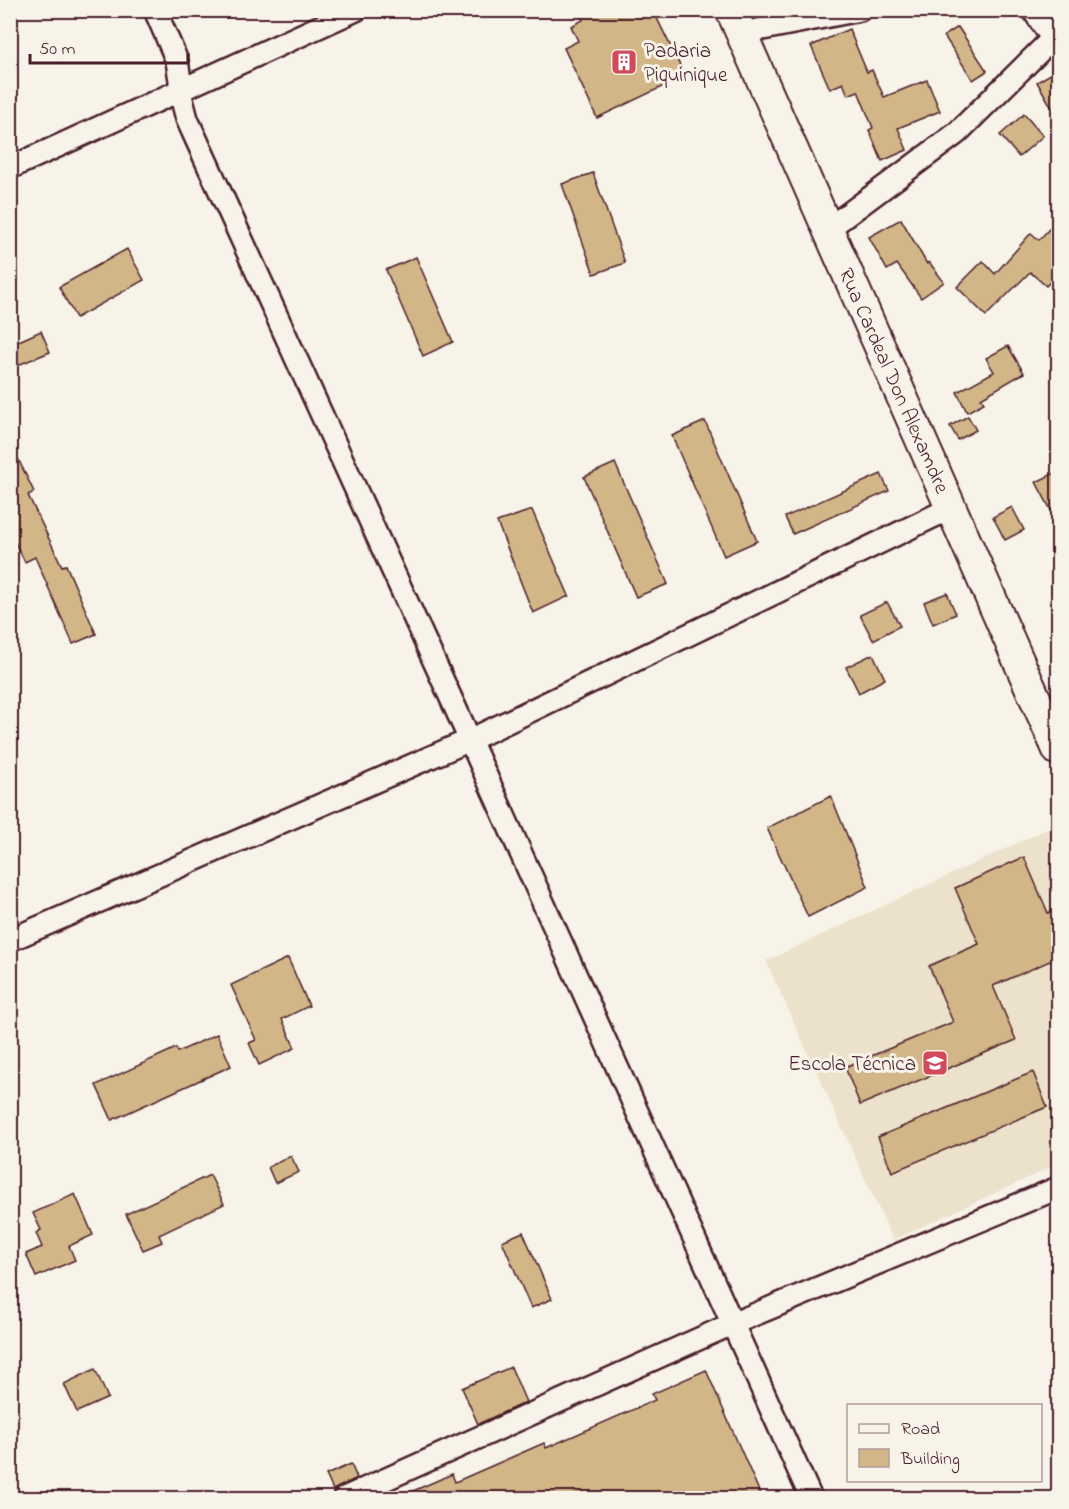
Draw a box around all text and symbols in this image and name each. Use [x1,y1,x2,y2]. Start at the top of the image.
scale bar [30,27,188,65]
text: 50 m [39,37,76,63]
place label: Padaria Piquinique [644,37,728,91]
building icon: Padaria Piquinique [609,47,639,77]
street label: Rua Cardeal Don Alexamdre [830,264,956,499]
school or university icon: Escola Técnica [920,1048,950,1078]
place label: Escola Técnica [788,1050,916,1080]
legend [847,1404,1042,1482]
text: Road [901,1417,940,1443]
text: Building [900,1447,960,1474]

